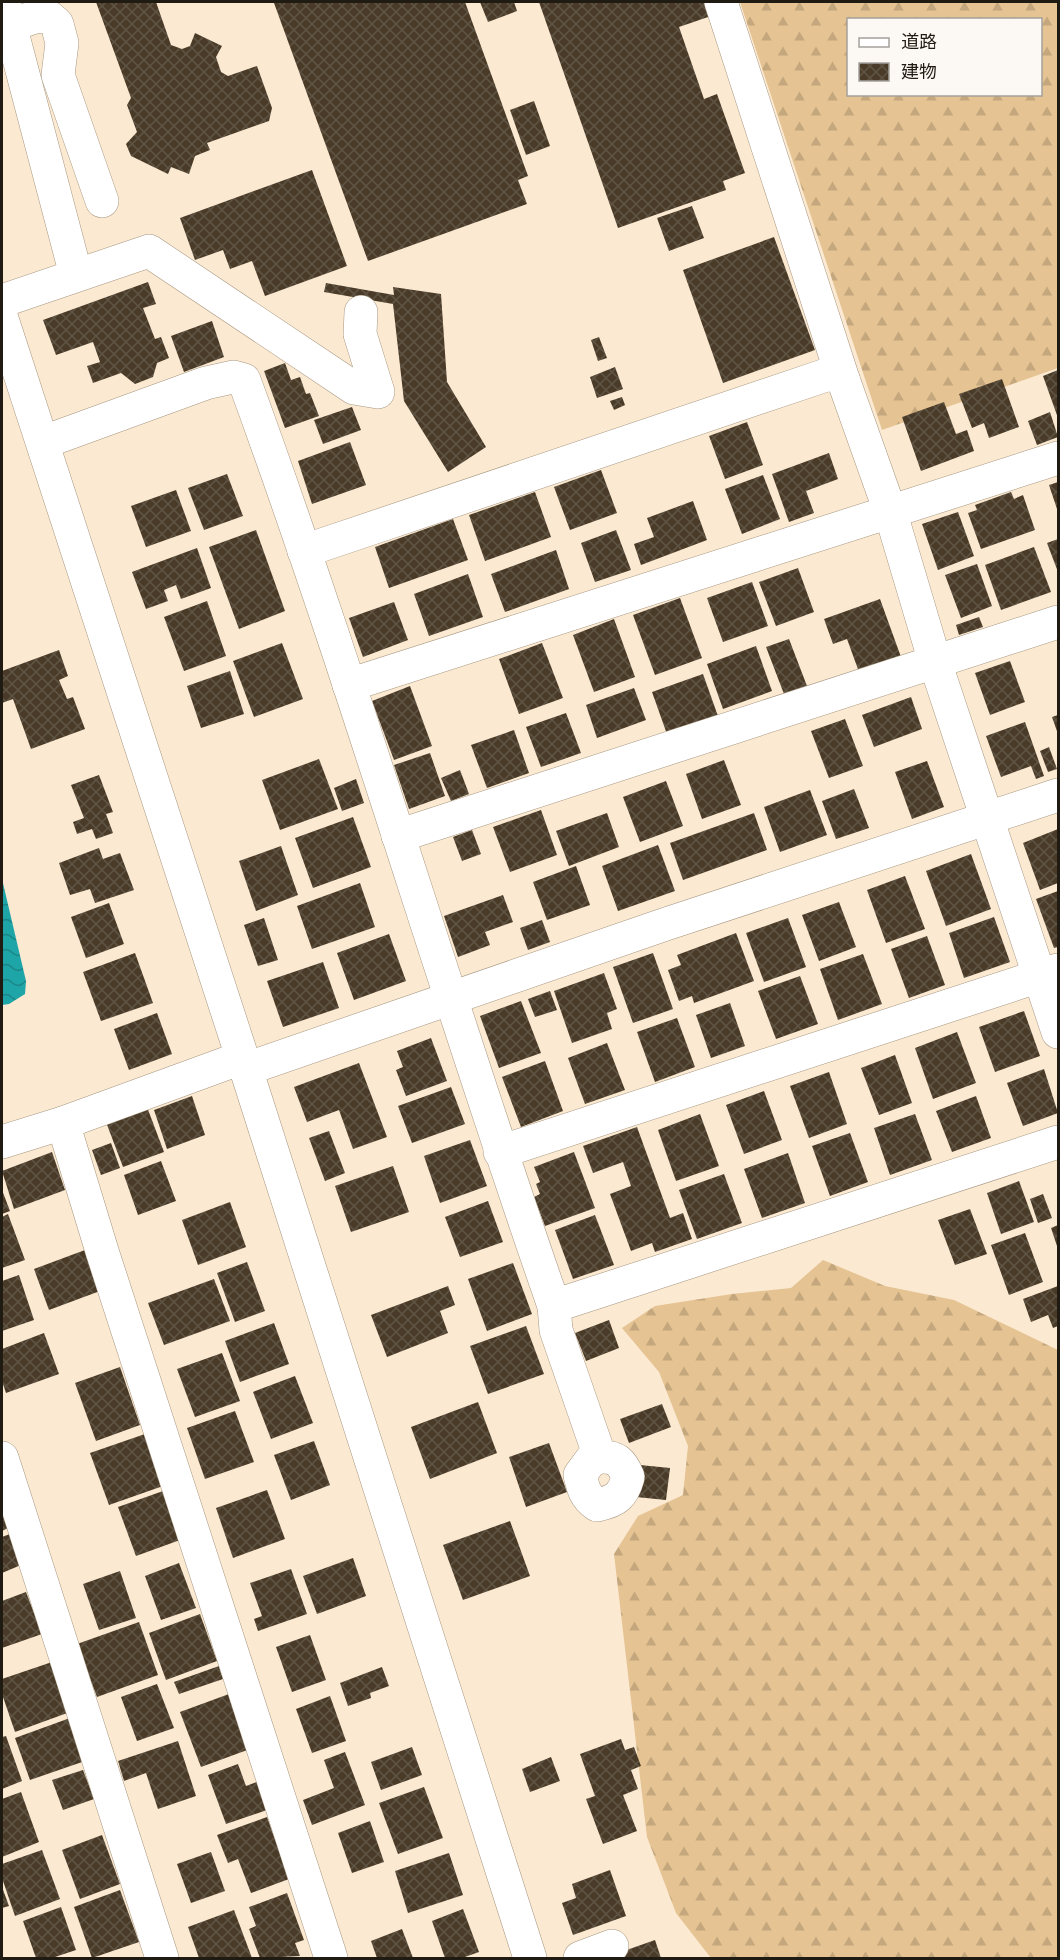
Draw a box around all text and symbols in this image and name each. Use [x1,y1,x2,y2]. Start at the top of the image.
legend [847,18,1042,96]
text: 道路 [901,32,937,52]
text: 建物 [901,62,937,82]

